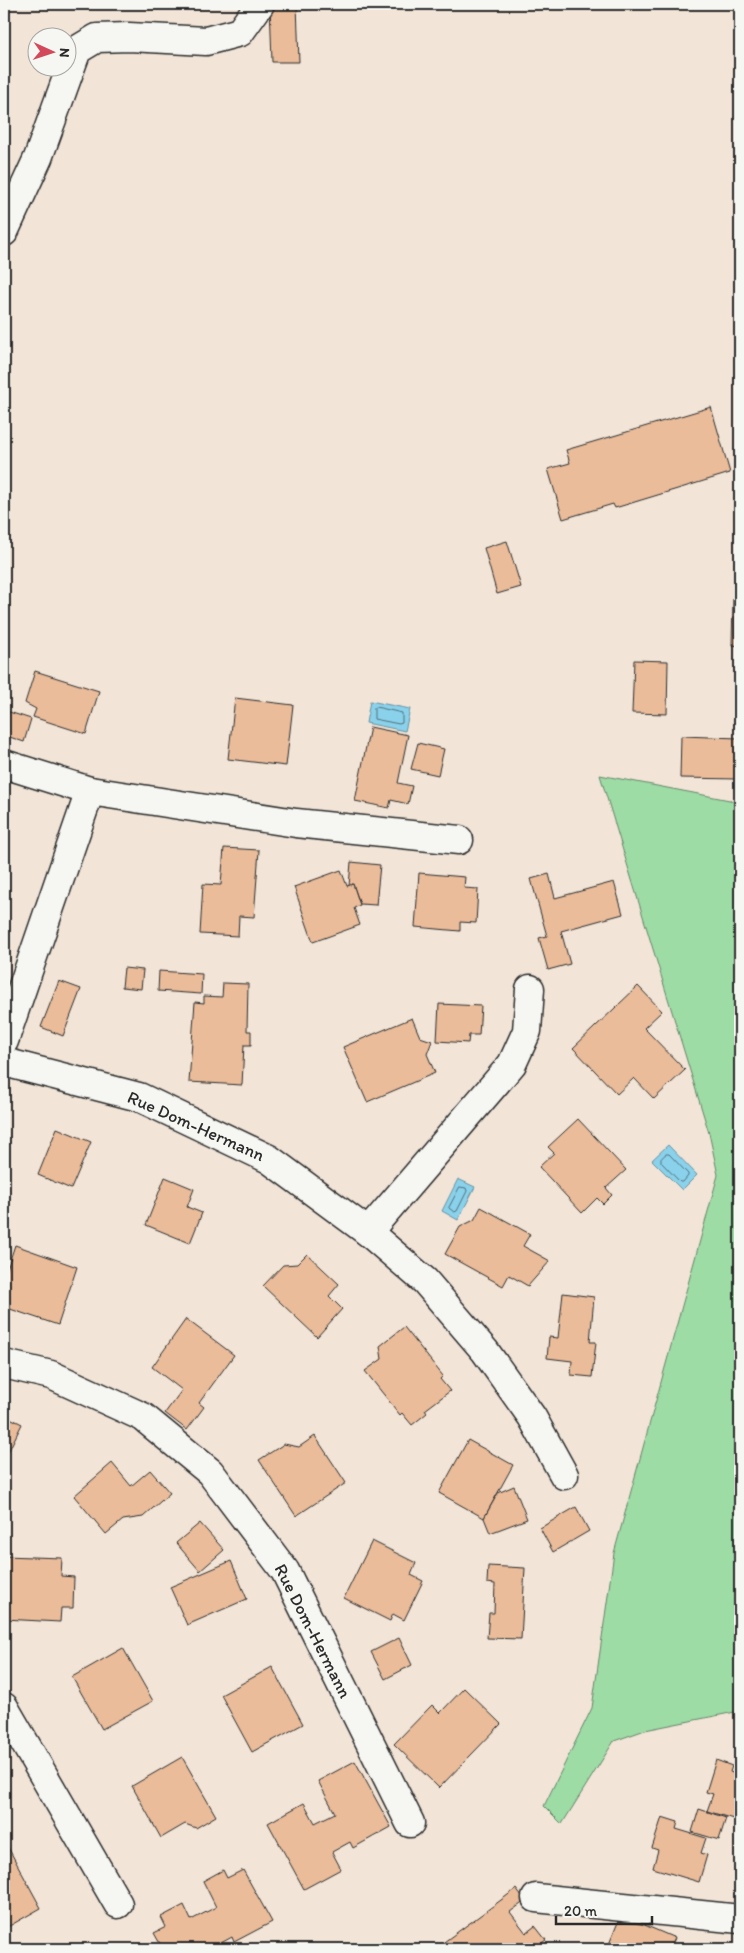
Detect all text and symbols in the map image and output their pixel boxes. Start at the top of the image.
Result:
north arrow [28,28,78,78]
text: N [56,47,73,58]
street label: Rue Dom-Hermann [124,1086,268,1166]
street label: Rue Dom-Hermann [270,1560,357,1702]
scale bar [556,1893,653,1925]
text: 20 m [564,1902,598,1920]

